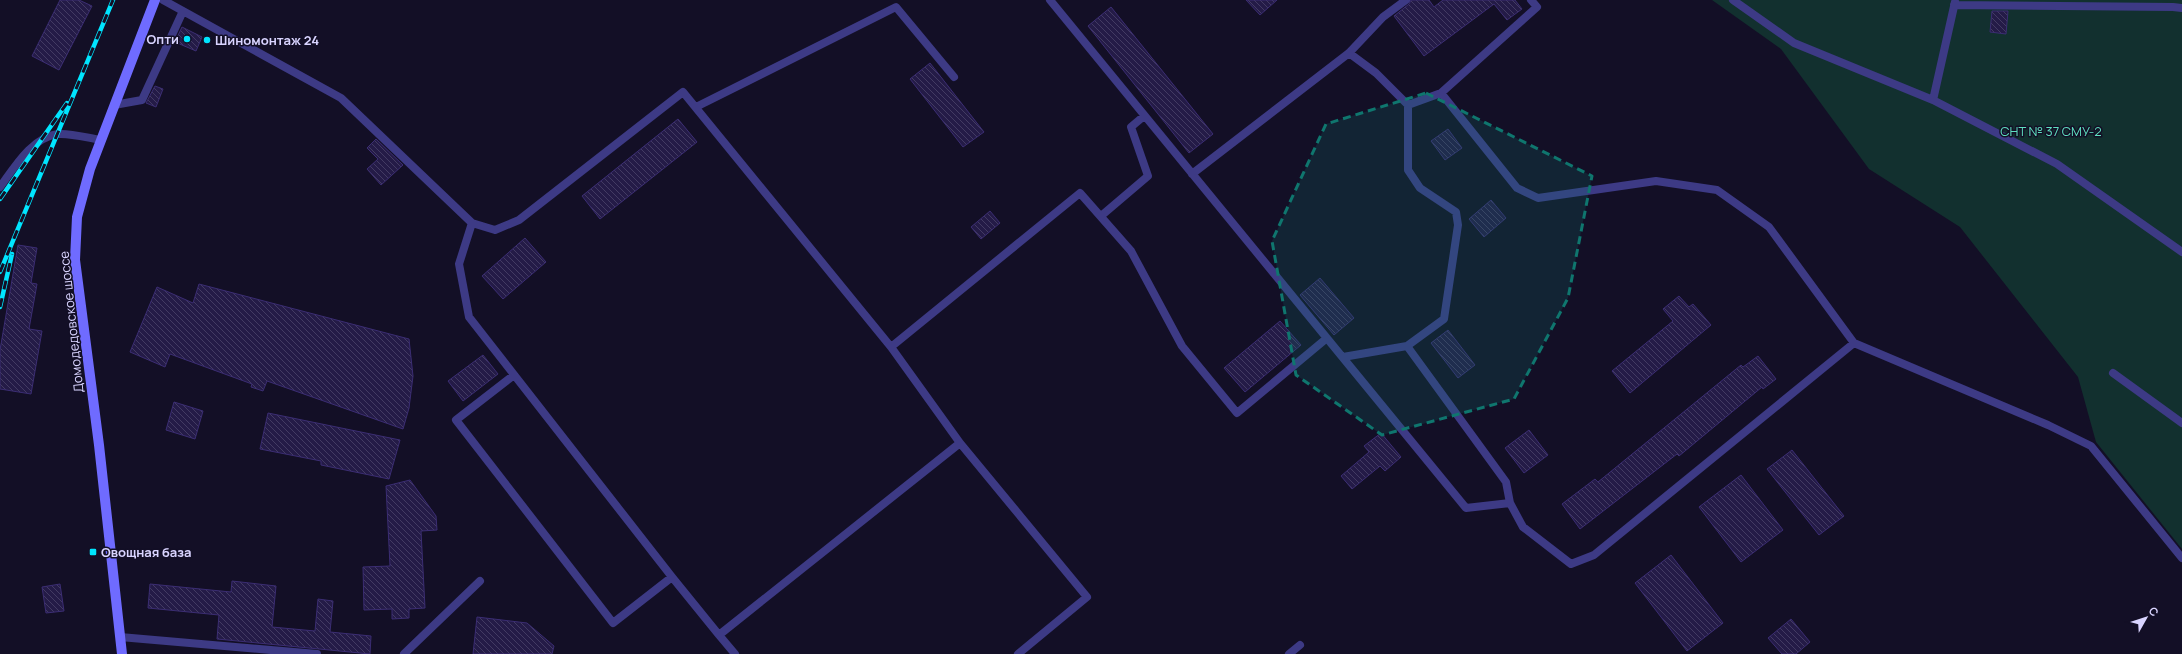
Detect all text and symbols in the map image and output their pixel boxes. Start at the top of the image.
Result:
place label: Опти [147,30,179,48]
place label: Шиномонтаж 24 [215,31,319,49]
marker: Опти [182,34,192,44]
marker: Шиномонтаж 24 [202,35,212,45]
park label: СНТ № 37 СМУ-2 [2000,122,2102,140]
street label: Домодедовское шоссе [55,250,87,394]
place label: Овощная база [101,543,192,561]
marker: Овощная база [88,547,98,557]
north arrow [2126,598,2166,638]
text: С [2146,604,2163,619]

